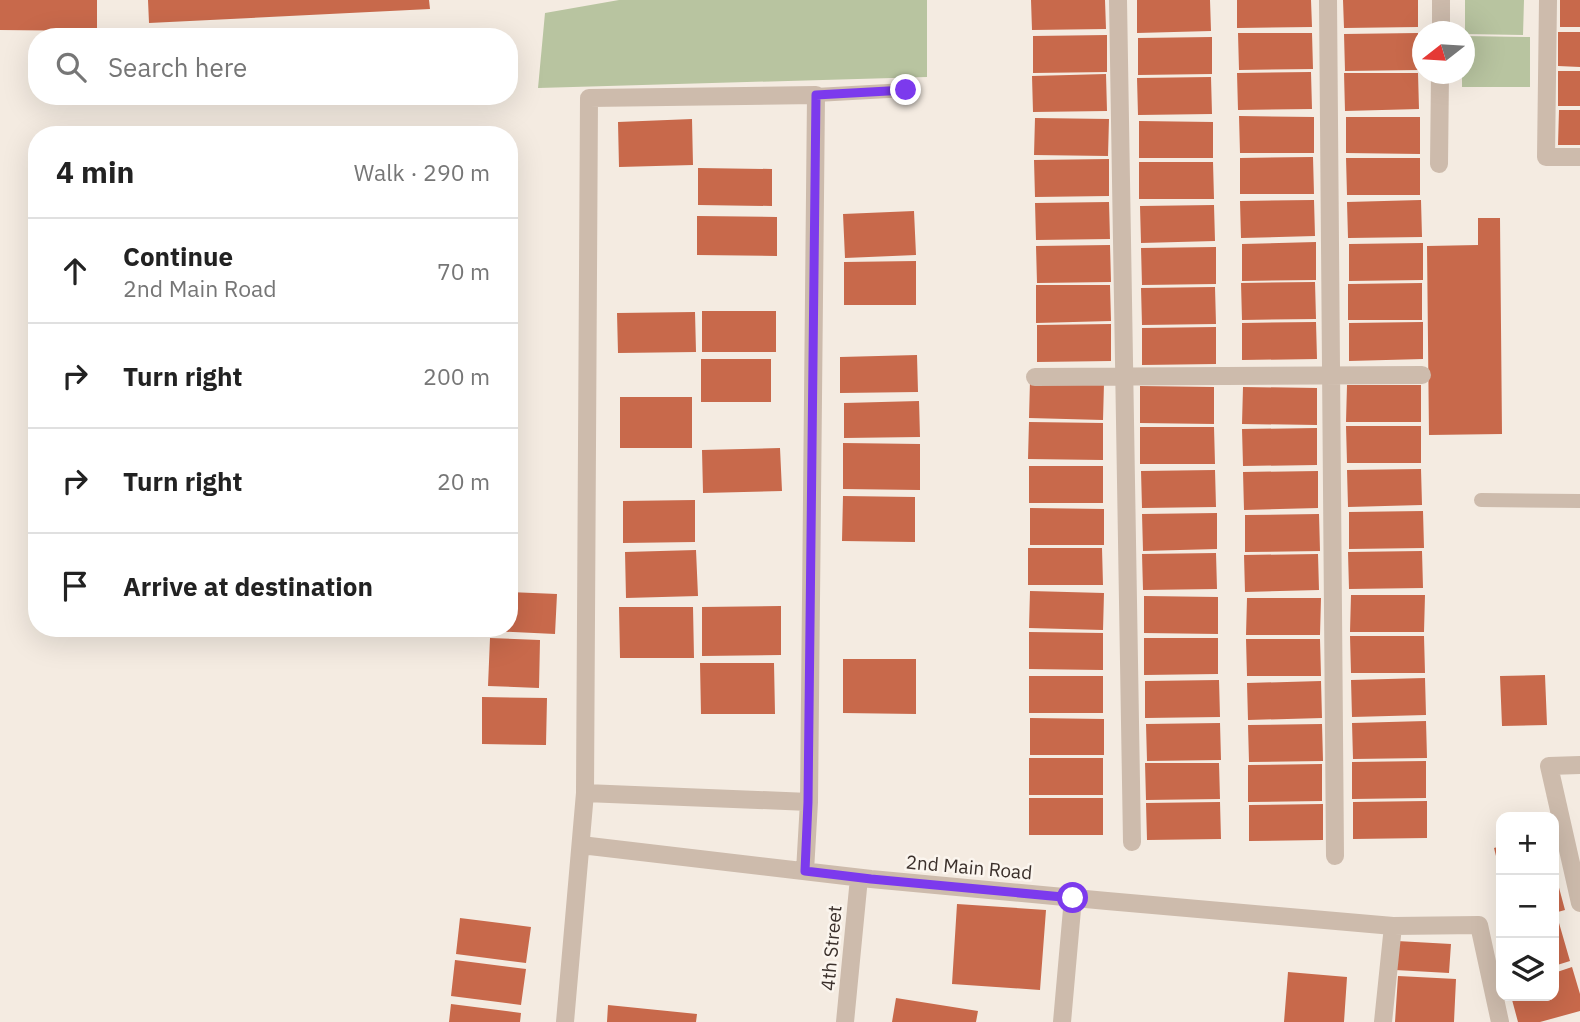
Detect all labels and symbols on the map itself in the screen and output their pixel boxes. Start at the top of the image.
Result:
north arrow [1412,21,1475,84]
route end [890,74,921,105]
street label: 2nd Main Road [905,850,1033,884]
route start [1057,882,1088,913]
street label: 4th Street [815,904,847,992]

